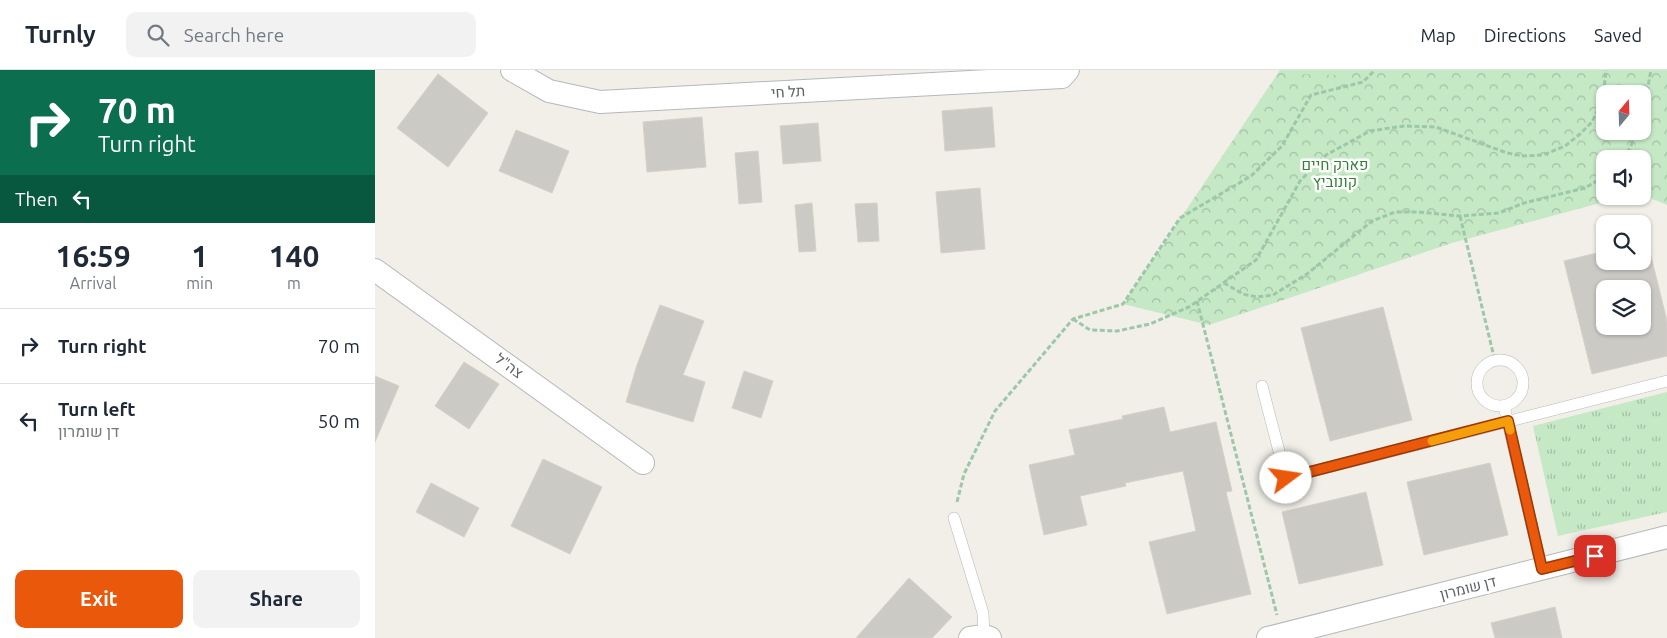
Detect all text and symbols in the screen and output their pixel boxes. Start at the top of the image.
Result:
search box [126,12,476,57]
text: Turnly [25,21,96,48]
icon: search [144,21,172,49]
text: Search here [184,24,284,46]
text: Map [1420,25,1456,45]
text: Directions [1484,25,1566,45]
text: Saved [1594,25,1642,45]
street label: תל חי [770,82,805,101]
north arrow [1596,85,1651,140]
map controls [1596,85,1651,335]
icon: right [15,90,80,155]
text: 70 m [98,90,176,130]
text: Turn right [98,131,196,156]
button: sound [1596,150,1651,205]
park label: פארק חיים קונוביץ [1302,156,1368,190]
icon: left [68,185,96,213]
text: Then [15,188,58,210]
button: search [1596,215,1651,270]
text: 16:59 [56,239,131,273]
text: 1 [191,239,208,273]
text: 140 [269,239,319,273]
text: Arrival [70,274,116,292]
text: min [186,274,213,292]
text: m [287,274,301,292]
button: layers [1596,280,1651,335]
icon: right [15,332,43,360]
text: Turn right [58,335,146,357]
text: 70 m [318,335,360,357]
street label: צה"ל [492,350,527,382]
text: Turn left [58,398,136,420]
icon: left [15,407,43,435]
text: 50 m [318,410,360,432]
text: דן שומרון [58,422,119,440]
position arrow [1259,451,1311,503]
pin [1574,535,1616,577]
icon: arrive [1581,542,1609,570]
button: Exit [15,570,183,628]
button: Share [193,570,360,628]
street label: דן שומרון [1438,572,1498,603]

